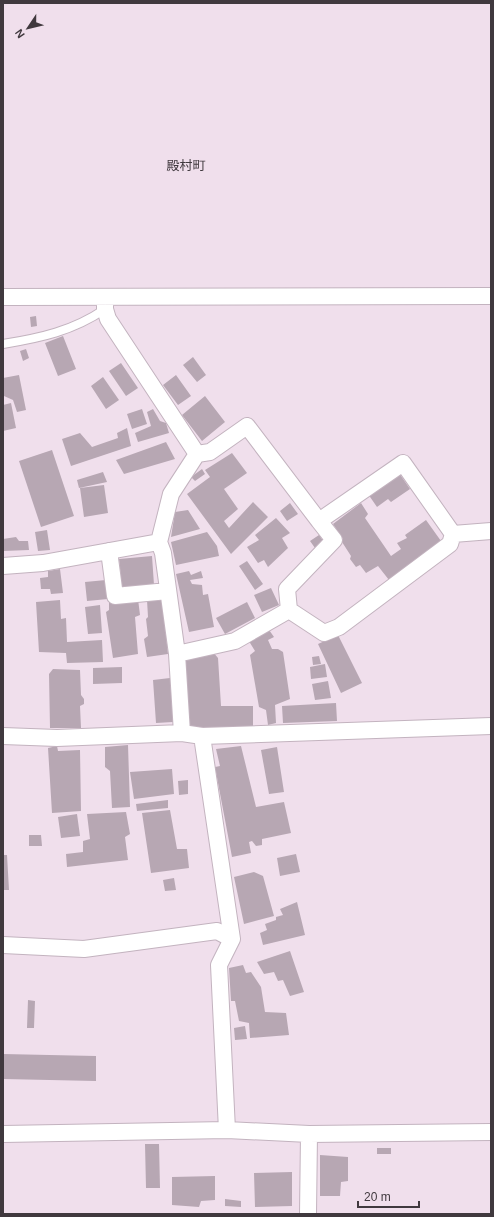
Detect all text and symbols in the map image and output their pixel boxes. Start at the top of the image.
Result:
north arrow [8,8,48,48]
text: N [13,27,27,40]
district label: 殿村町 [166,158,206,173]
scale bar [358,1183,419,1209]
text: 20 m [364,1190,391,1204]

